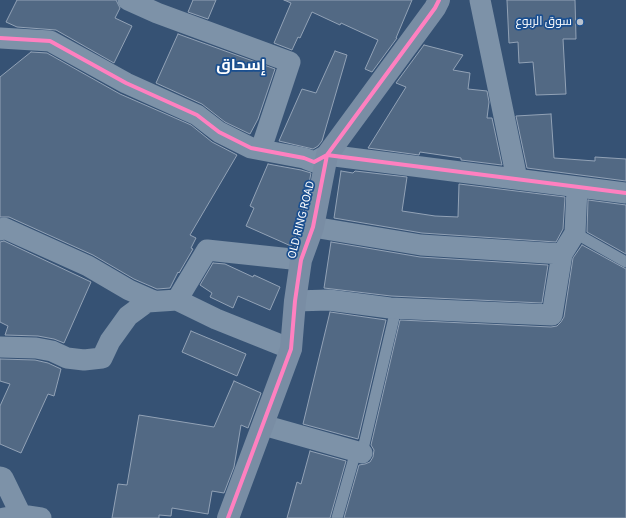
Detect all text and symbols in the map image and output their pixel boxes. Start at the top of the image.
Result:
place label: سوق الربوع [515,15,572,29]
marker: سوق الربوع [575,17,585,27]
district label: إسحاق [216,56,266,76]
street label: OLD RING ROAD [285,180,319,260]

